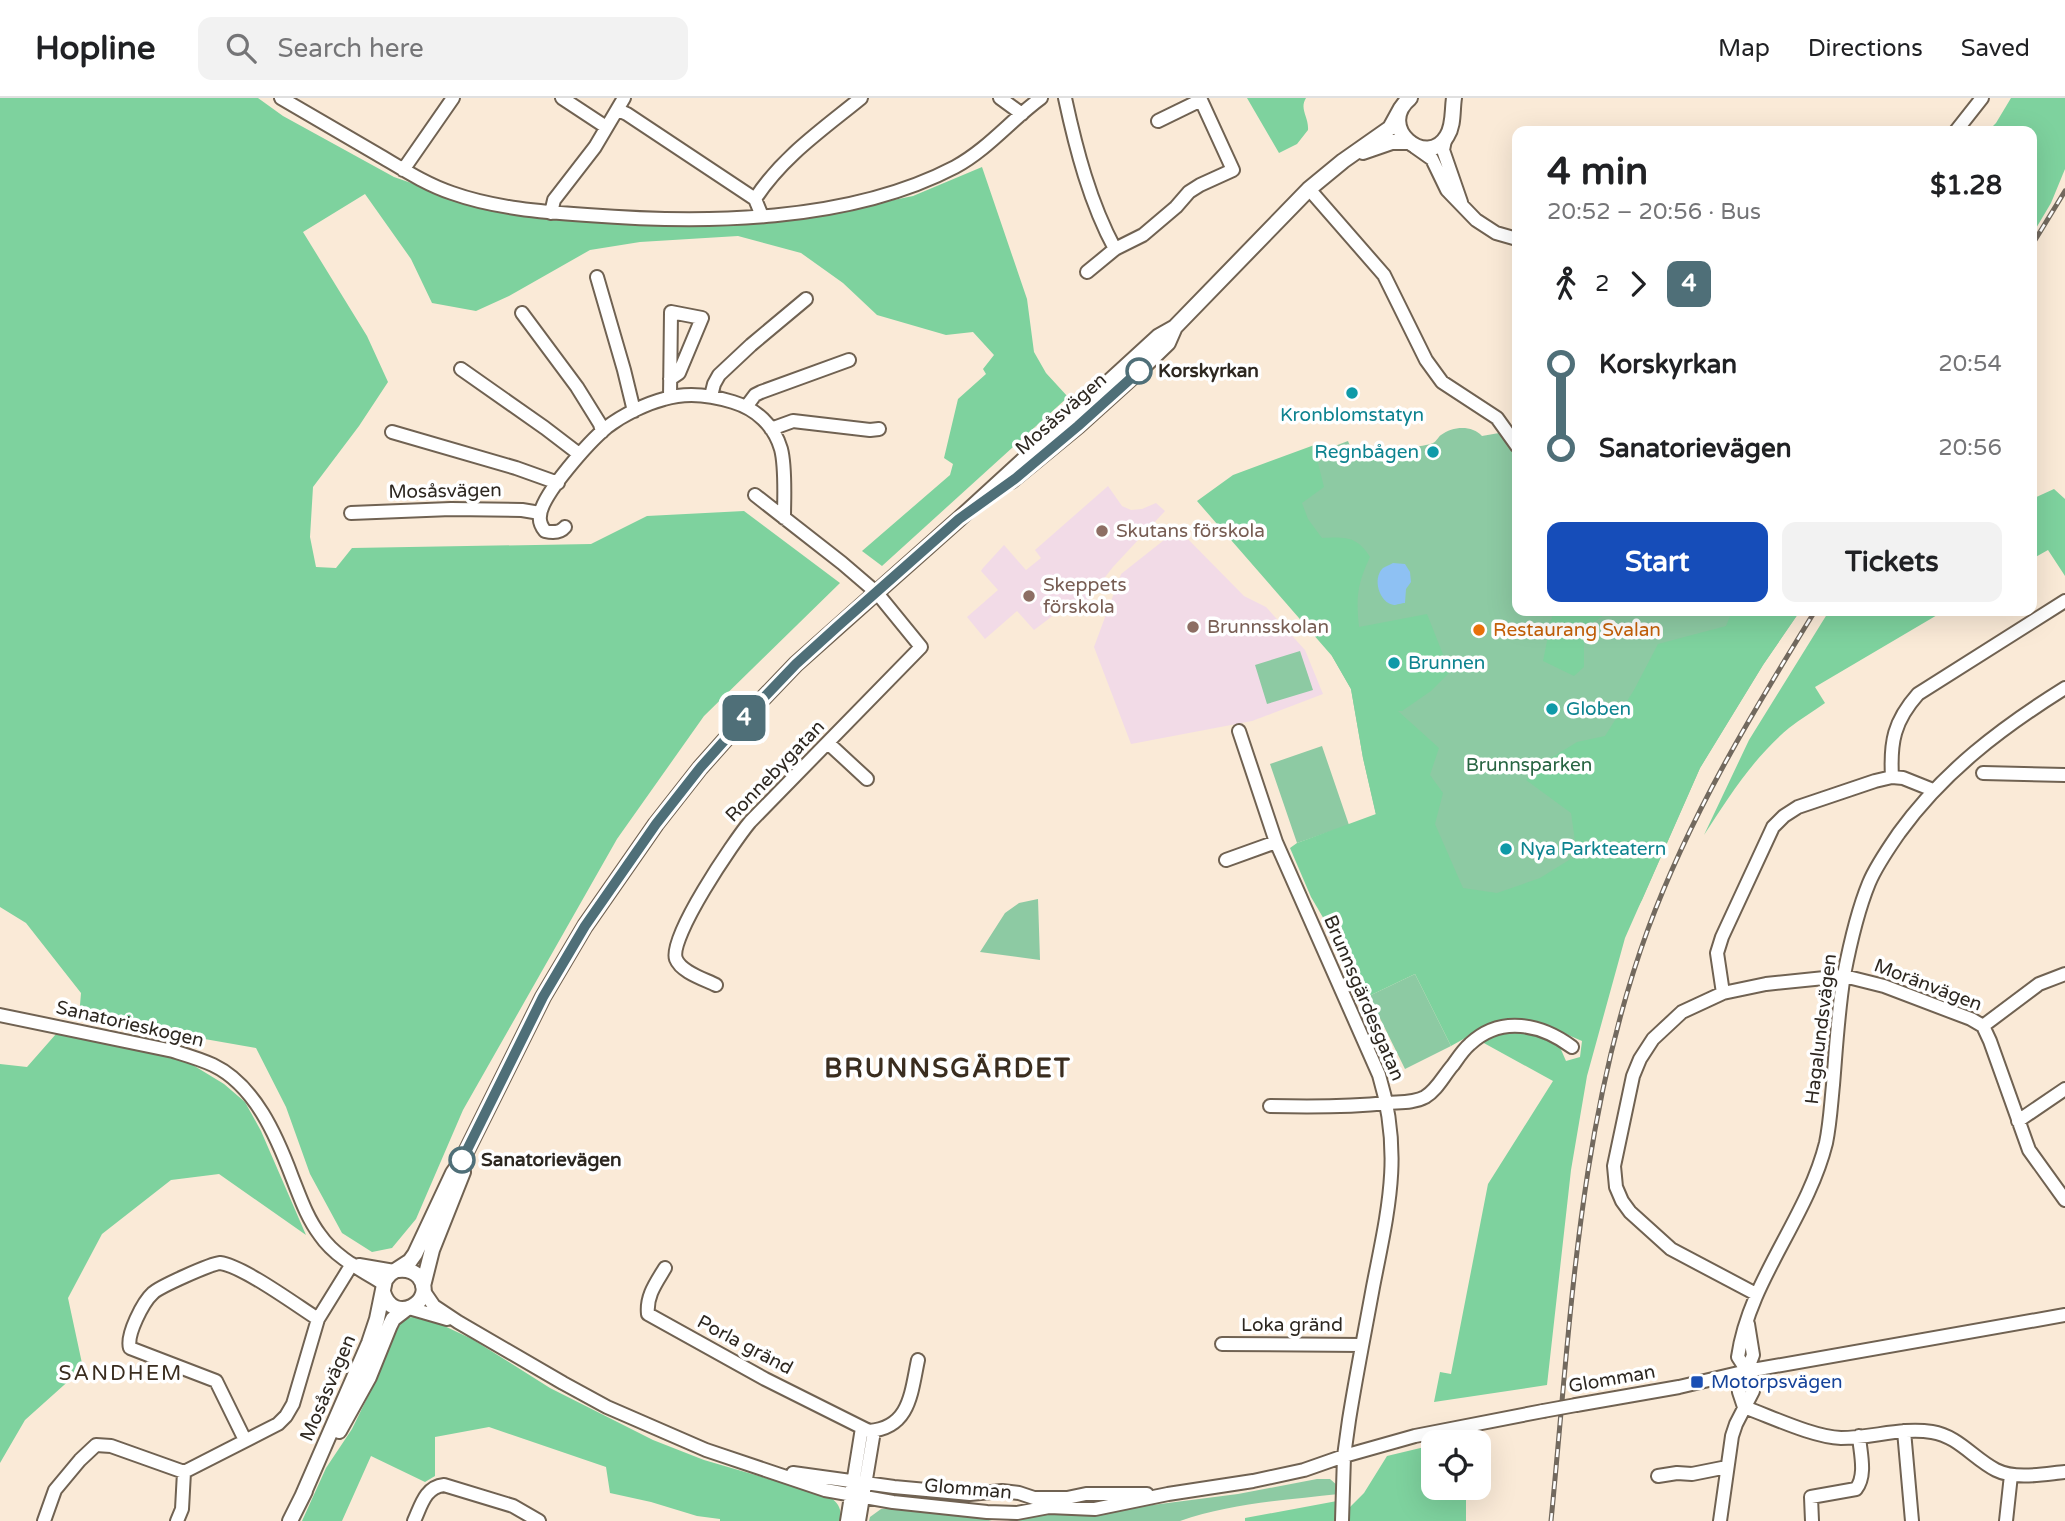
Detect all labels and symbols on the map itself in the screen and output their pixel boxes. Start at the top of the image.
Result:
marker: Korskyrkan [1126,358,1152,384]
place label: Korskyrkan [1158,360,1259,383]
street label: Mosåsvägen [1011,368,1111,460]
marker: Kronblomstatyn [1344,385,1360,401]
place label: Kronblomstatyn [1280,404,1424,426]
place label: Regnbågen [1314,441,1419,463]
marker: Regnbågen [1425,444,1441,460]
street label: Mosåsvägen [388,479,502,503]
place label: Skutans förskola [1116,520,1265,542]
marker: Skutans förskola [1094,523,1110,539]
place label: Skeppets förskola [1043,574,1127,618]
marker: Skeppets förskola [1021,588,1037,604]
place label: Brunnsskolan [1207,616,1329,638]
marker: Brunnsskolan [1185,619,1201,635]
place label: Restaurang Svalan [1493,619,1661,641]
marker: Restaurang Svalan [1471,622,1487,638]
place label: Brunnen [1408,652,1485,674]
marker: Brunnen [1386,655,1402,671]
line badge: 4 [721,695,767,741]
place label: Globen [1566,698,1631,720]
marker: Globen [1544,701,1560,717]
street label: Ronnebygatan [721,716,829,826]
park label: Brunnsparken [1466,754,1592,776]
place label: Nya Parkteatern [1520,838,1666,860]
marker: Nya Parkteatern [1498,841,1514,857]
street label: Brunnsgärdesgatan [1319,912,1409,1084]
street label: Hagalundsvägen [1801,952,1841,1106]
street label: Moränvägen [1871,954,1985,1016]
street label: Sanatorieskogen [54,996,206,1052]
district label: BRUNNSGÄRDET [824,1053,1072,1084]
marker: Sanatorievägen [449,1147,475,1173]
place label: Sanatorievägen [481,1149,622,1172]
street label: Porla gränd [693,1311,797,1379]
street label: Loka gränd [1241,1314,1343,1336]
street label: Mosåsvägen [296,1331,360,1445]
district label: SANDHEM [59,1361,183,1386]
street label: Glomman [1567,1361,1657,1397]
place label: Motorpsvägen [1711,1371,1843,1393]
marker: Motorpsvägen [1689,1374,1705,1390]
street label: Glomman [923,1474,1013,1504]

